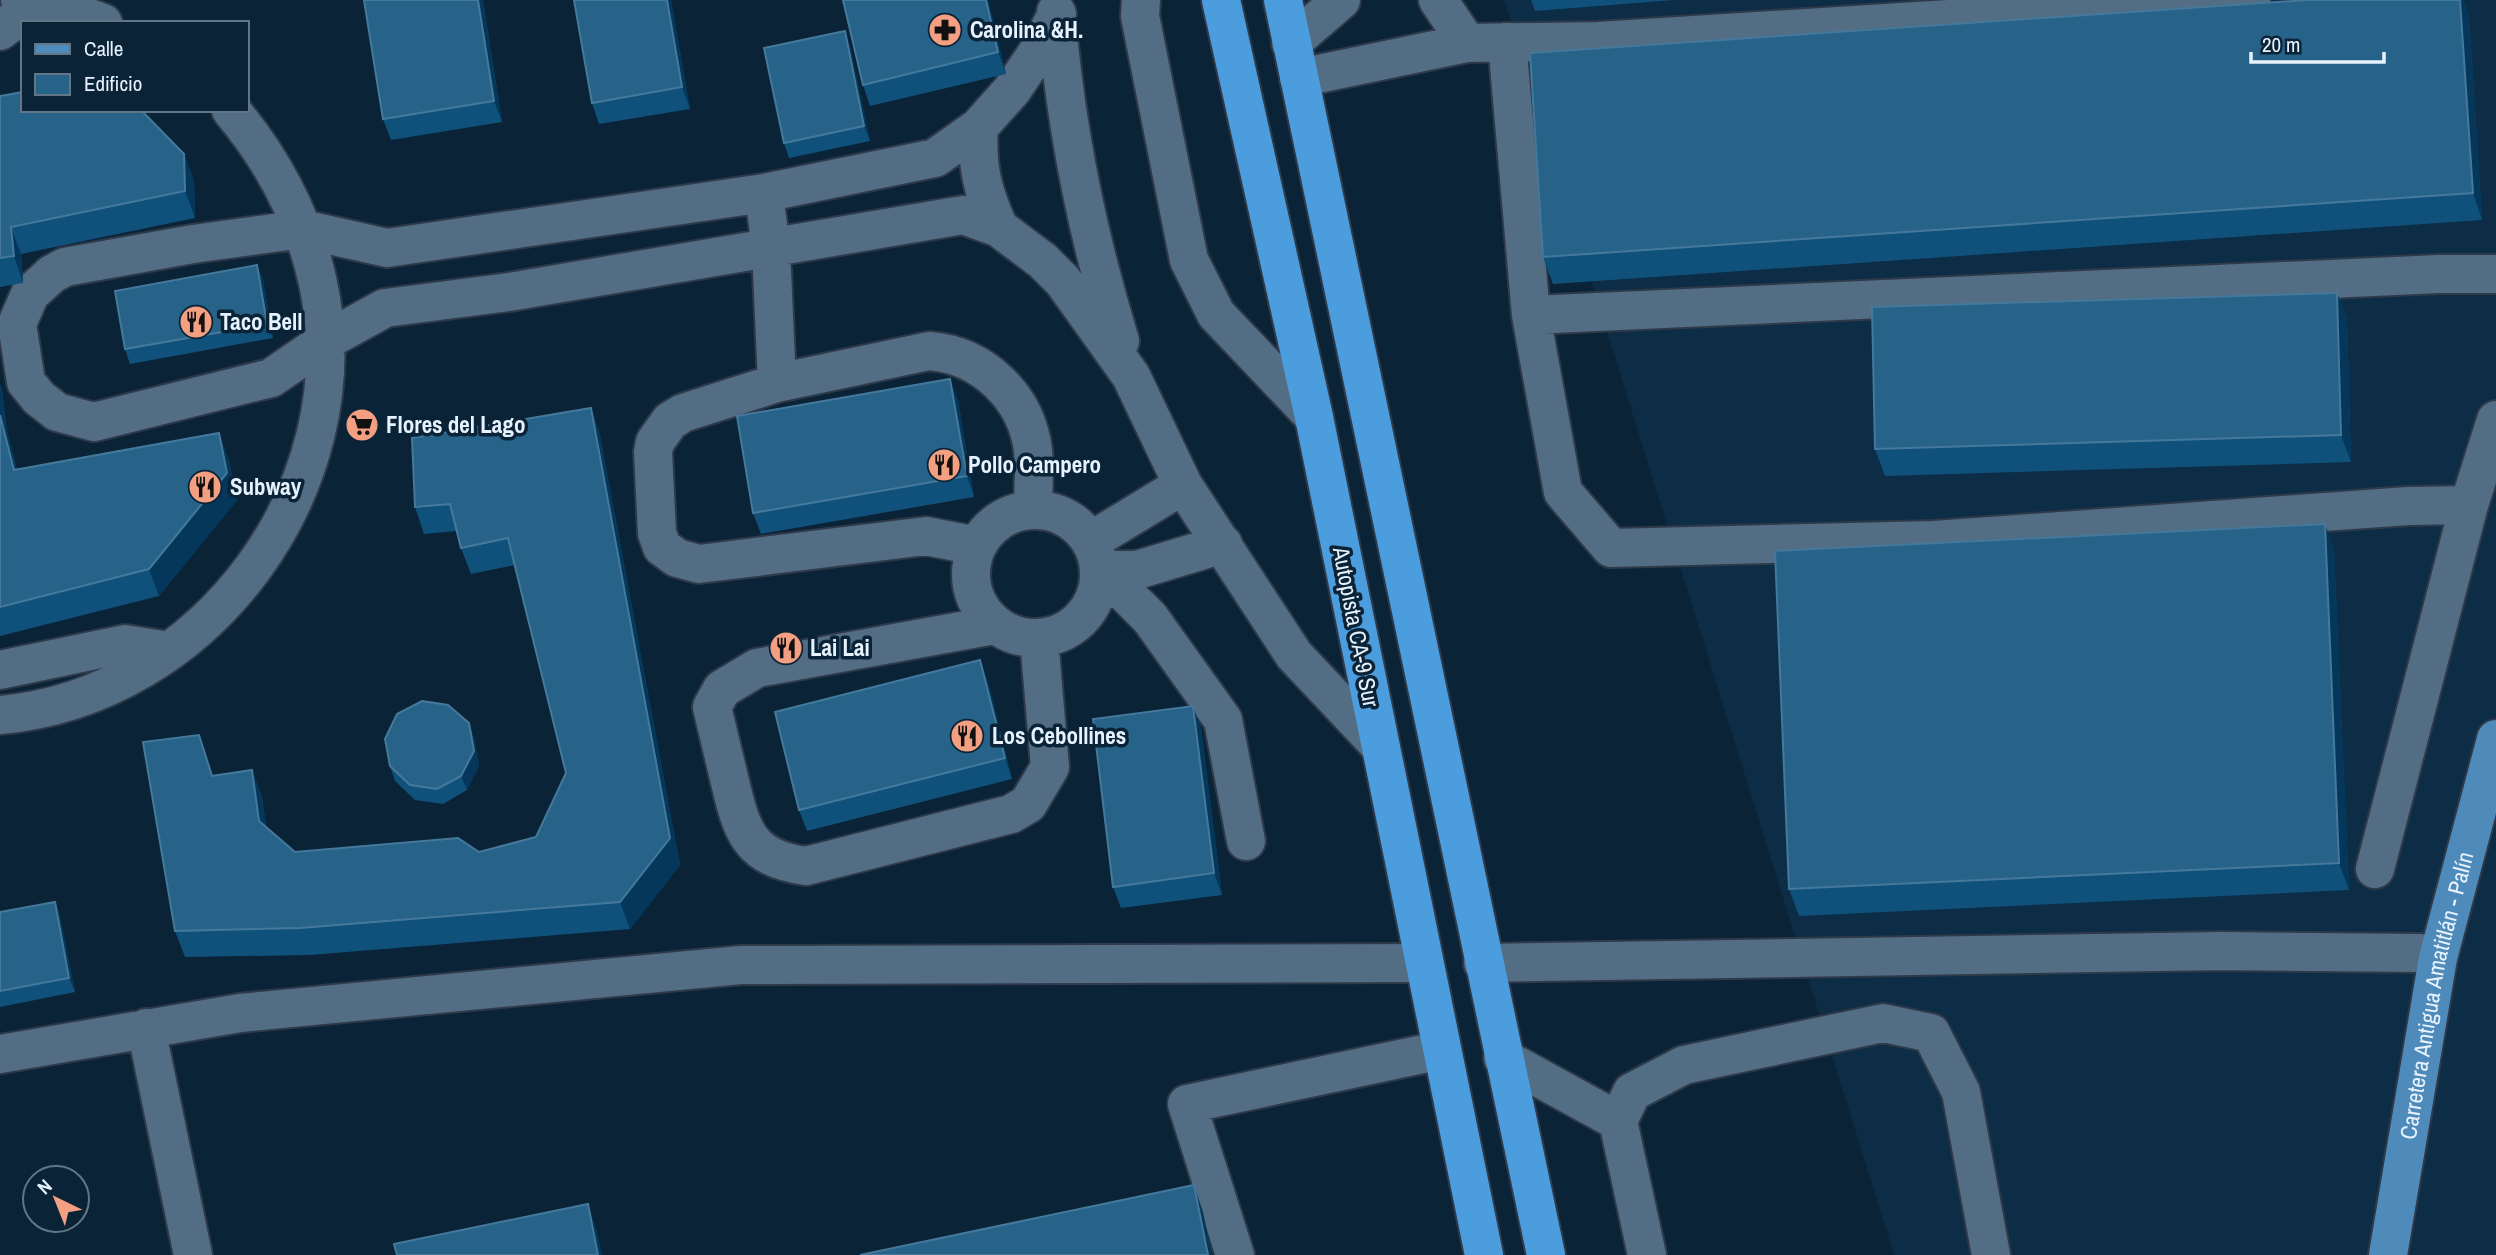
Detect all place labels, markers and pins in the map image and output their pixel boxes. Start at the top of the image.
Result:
pharmacy icon: Carolina &H. [926,11,964,49]
place label: Carolina &H. [970,14,1083,45]
restaurant icon: Taco Bell [177,303,215,341]
place label: Taco Bell [220,306,302,337]
supermarket icon: Flores del Lago [343,406,381,444]
place label: Flores del Lago [386,409,525,440]
restaurant icon: Pollo Campero [925,446,963,484]
place label: Pollo Campero [968,449,1101,480]
restaurant icon: Subway [186,468,224,506]
place label: Subway [230,471,302,502]
restaurant icon: Lai Lai [767,629,805,667]
place label: Lai Lai [810,632,870,663]
restaurant icon: Los Cebollines [948,717,986,755]
place label: Los Cebollines [992,720,1126,751]

